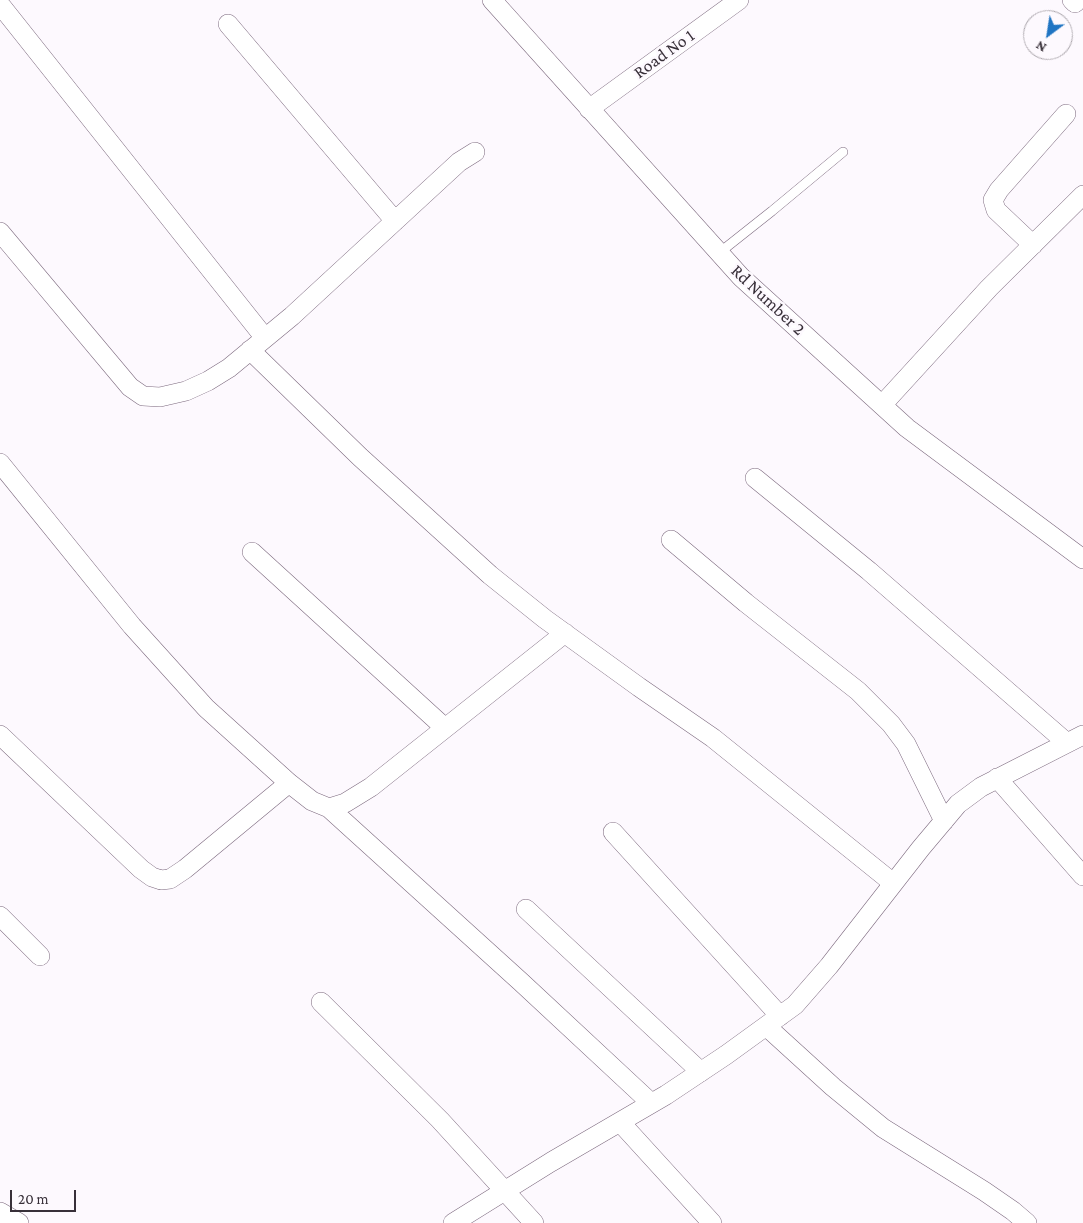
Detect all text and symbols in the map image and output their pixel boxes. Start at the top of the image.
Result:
north arrow [1023,10,1073,60]
street label: Road No 1 [629,25,699,83]
text: N [1033,38,1049,56]
street label: Rd Number 2 [726,260,810,340]
scale bar [12,1180,79,1212]
text: 20 m [18,1191,49,1207]

